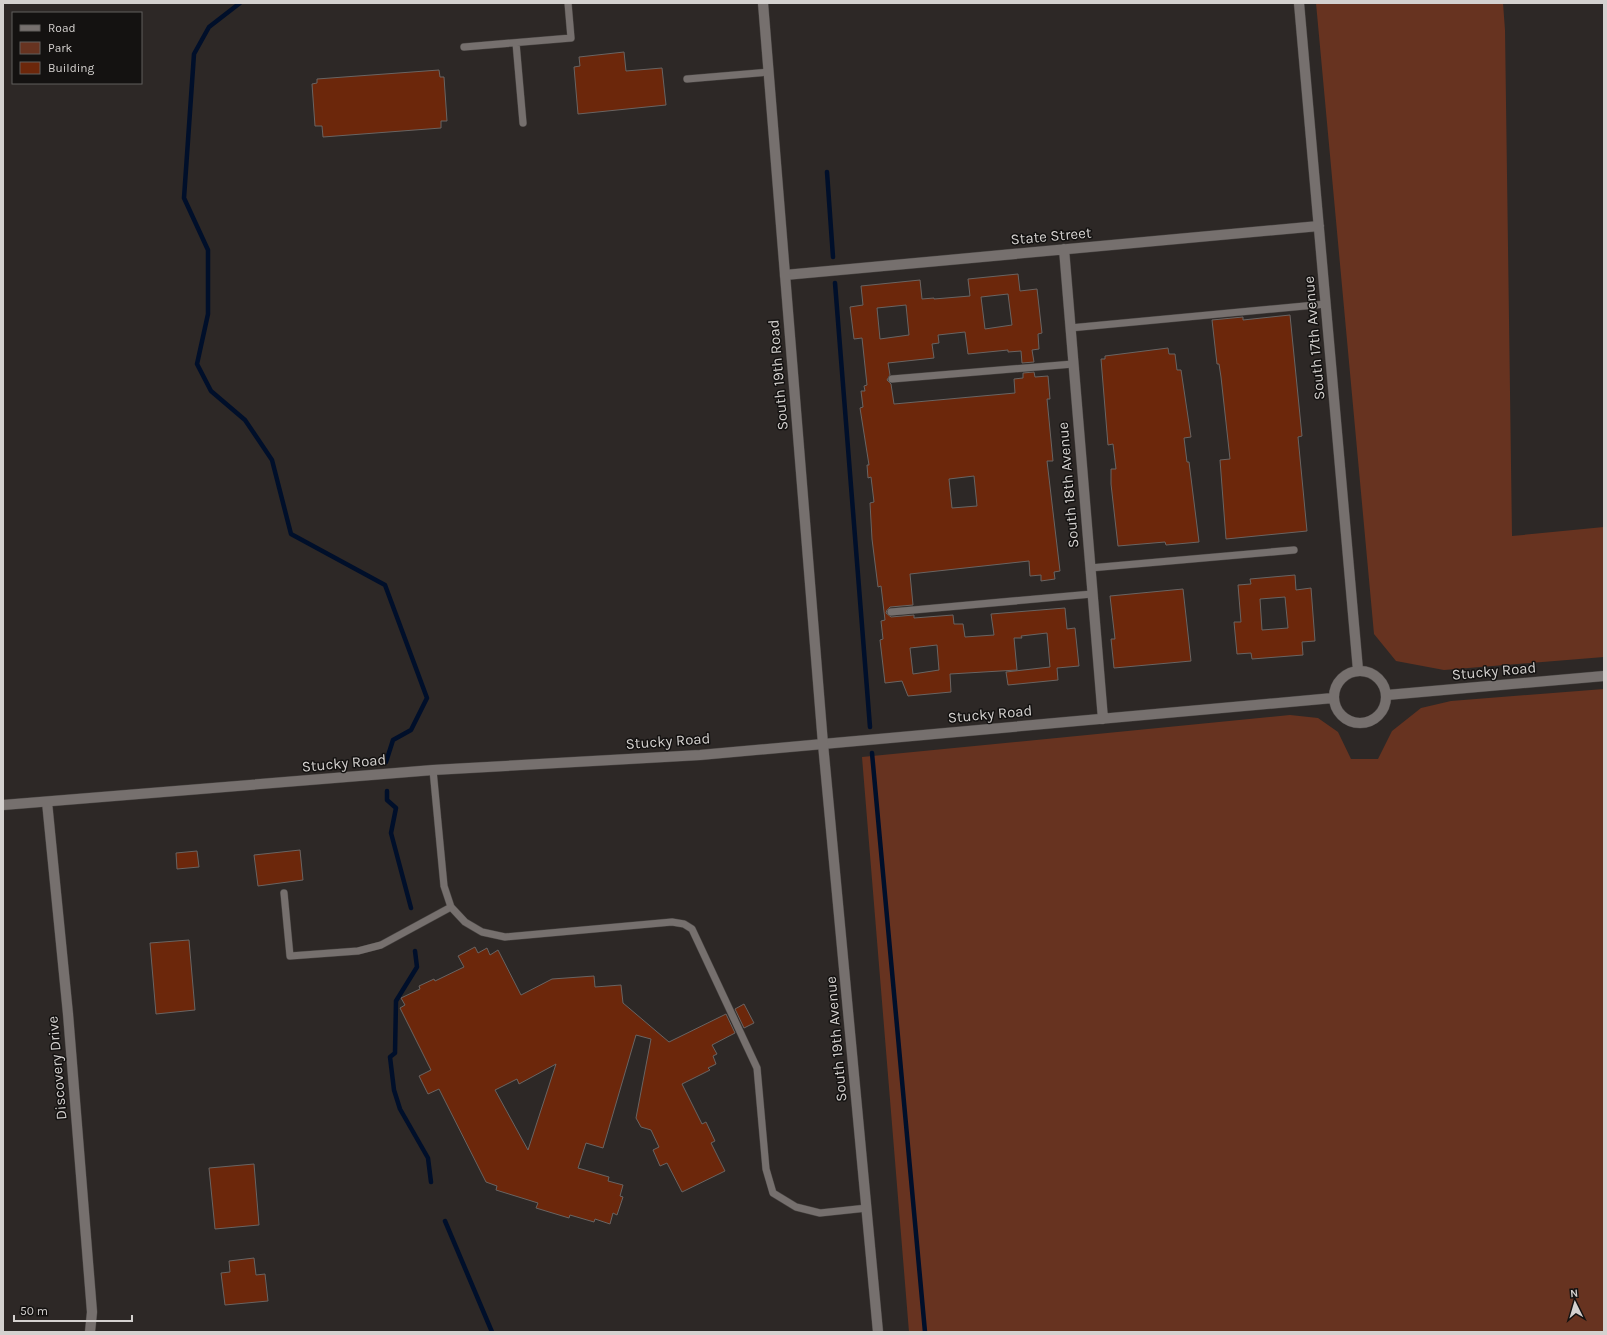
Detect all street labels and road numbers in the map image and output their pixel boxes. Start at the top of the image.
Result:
street label: State Street [1010,223,1093,248]
street label: South 17th Avenue [1300,275,1328,401]
street label: South 19th Road [764,319,792,431]
street label: South 18th Avenue [1054,421,1082,549]
street label: Stucky Road [1451,658,1537,684]
street label: Stucky Road [947,701,1033,727]
street label: Stucky Road [625,729,711,753]
street label: Stucky Road [301,750,387,776]
street label: South 19th Avenue [822,976,850,1102]
street label: Discovery Drive [43,1015,71,1121]

